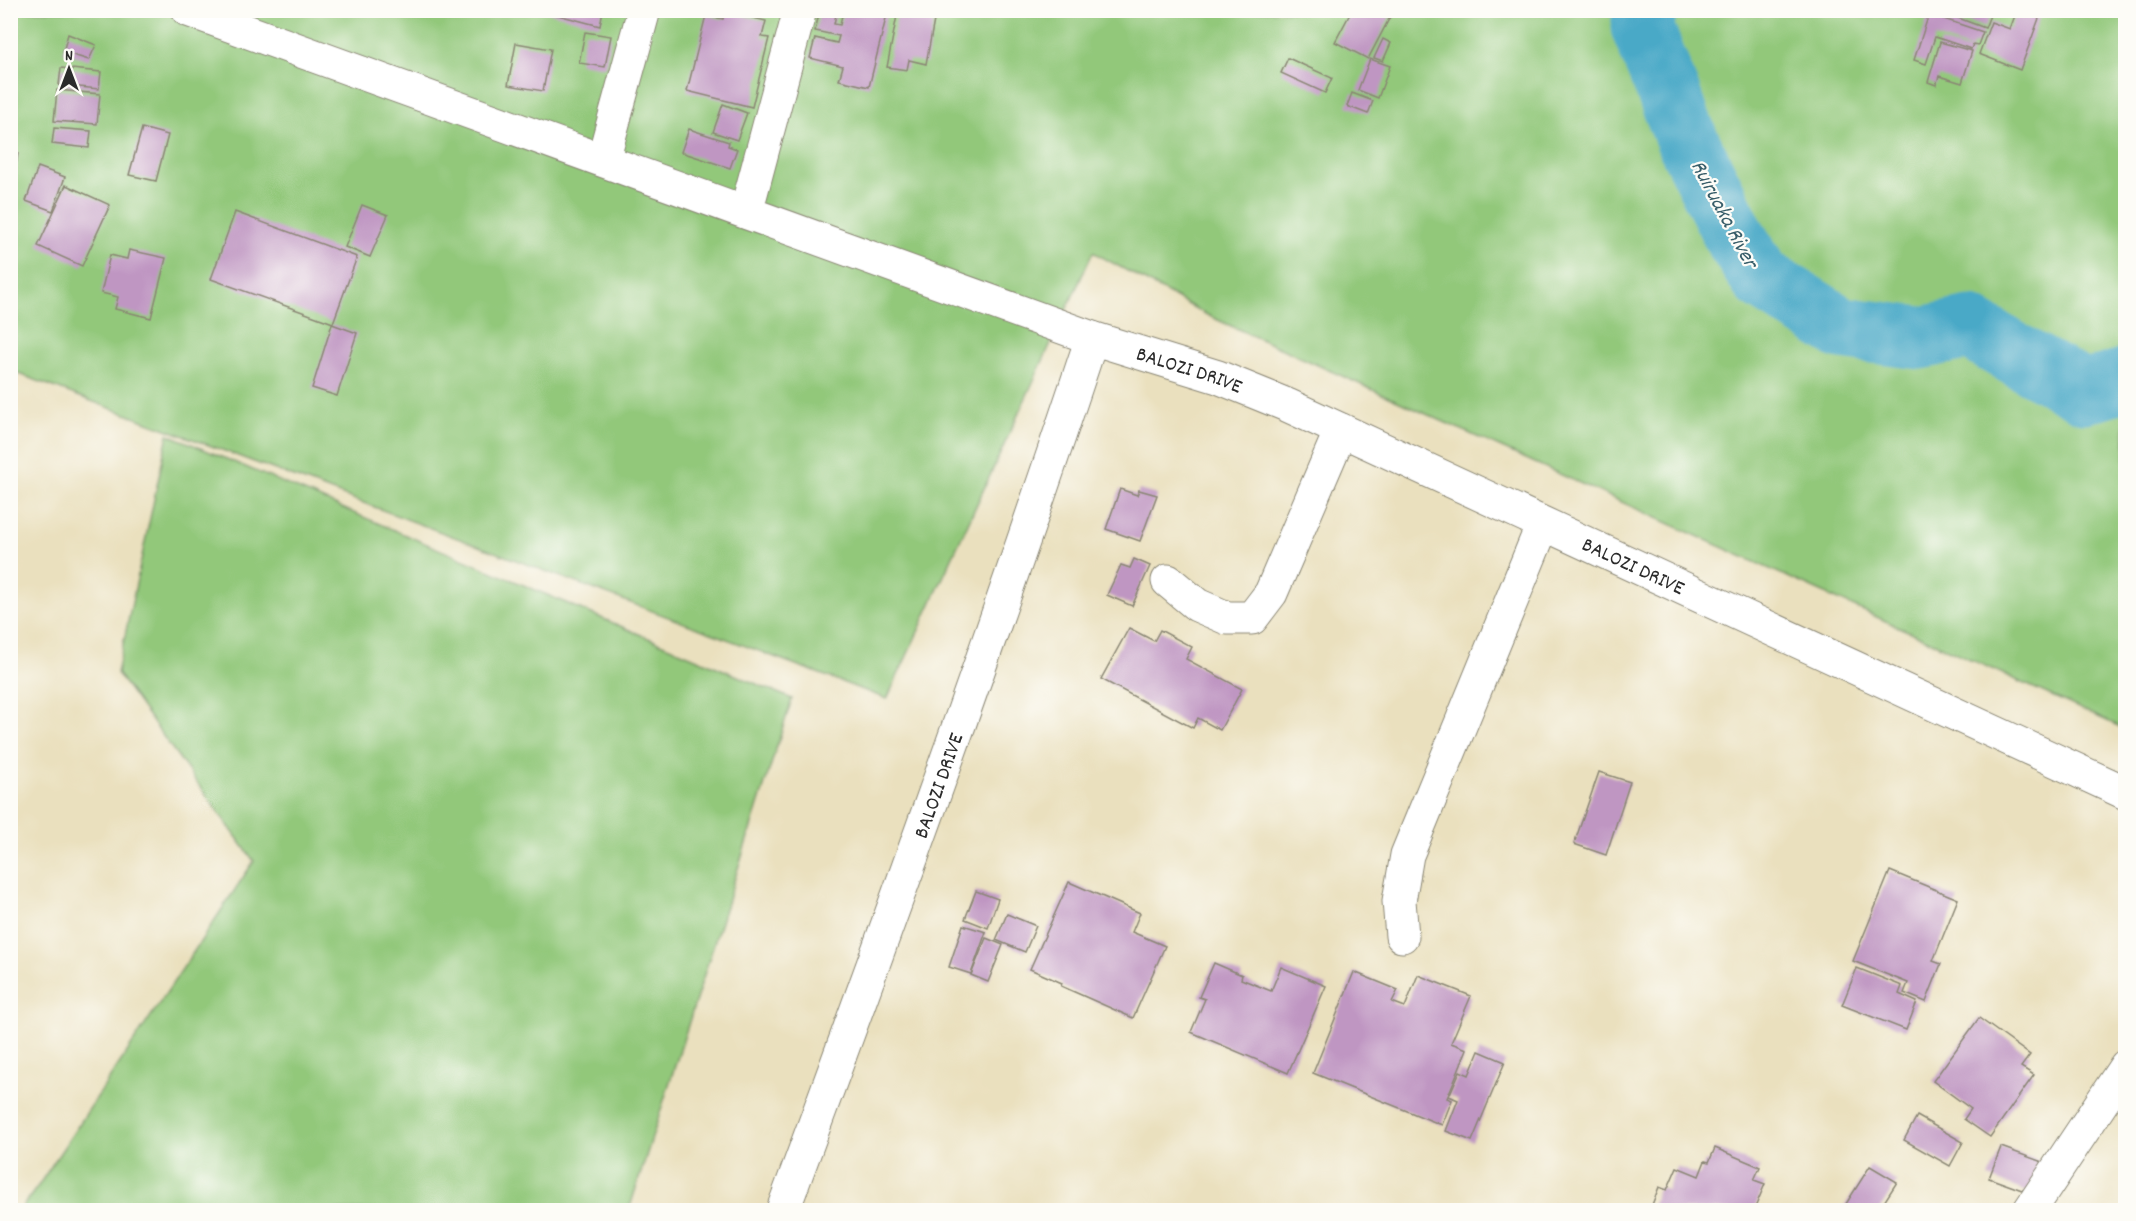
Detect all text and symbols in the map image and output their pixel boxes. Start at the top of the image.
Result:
north arrow [39,39,99,99]
text: N [65,45,73,68]
water label: Ruiruaka River [1681,155,1766,277]
street label: BALOZI DRIVE [1132,341,1246,403]
street label: BALOZI DRIVE [1576,531,1689,605]
street label: BALOZI DRIVE [908,729,973,843]

